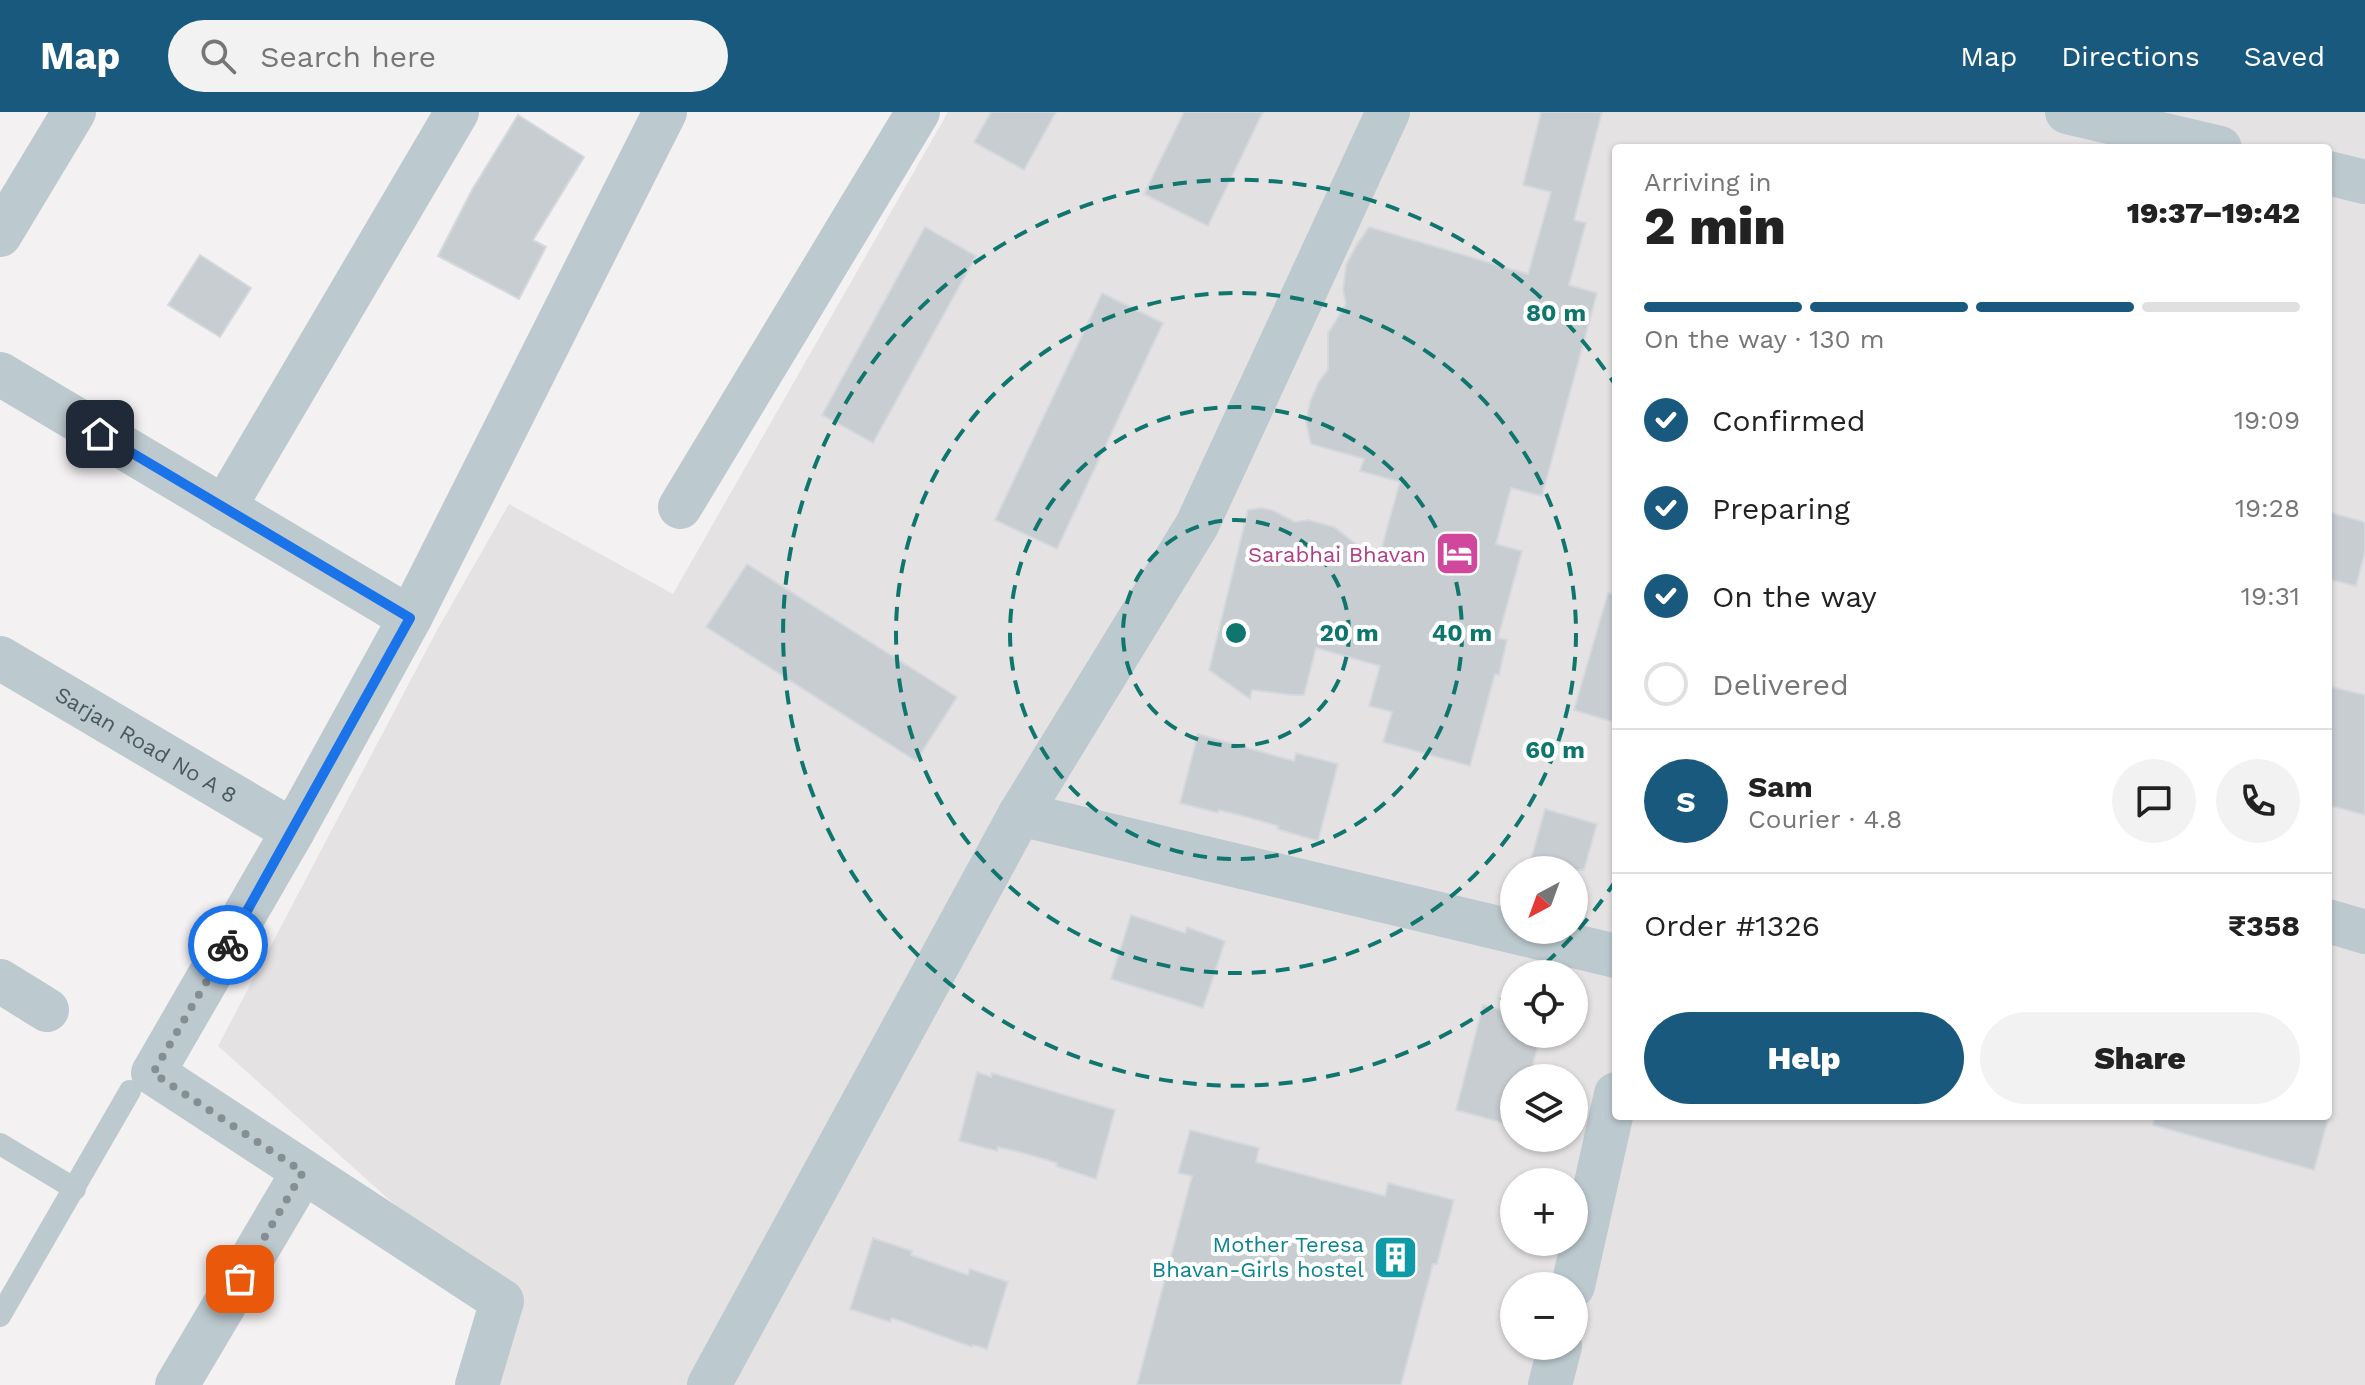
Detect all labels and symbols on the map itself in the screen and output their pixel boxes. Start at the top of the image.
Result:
text: 80 m [1526,299,1586,327]
pin [66,400,134,468]
hotel icon: Sarabhai Bhavan [1433,530,1481,578]
place label: Sarabhai Bhavan [1248,542,1426,567]
centre of rings [1222,619,1250,647]
text: 20 m [1319,619,1379,647]
text: 40 m [1432,619,1492,647]
street label: Sarjan Road No A 8 [51,682,241,808]
text: 60 m [1525,736,1585,764]
north arrow [1500,856,1588,944]
courier [188,905,268,985]
place label: Mother Teresa Bhavan-Girls hostel [1152,1232,1364,1282]
building icon: Mother Teresa Bhavan-Girls hostel [1371,1233,1419,1281]
pin [206,1245,274,1313]

